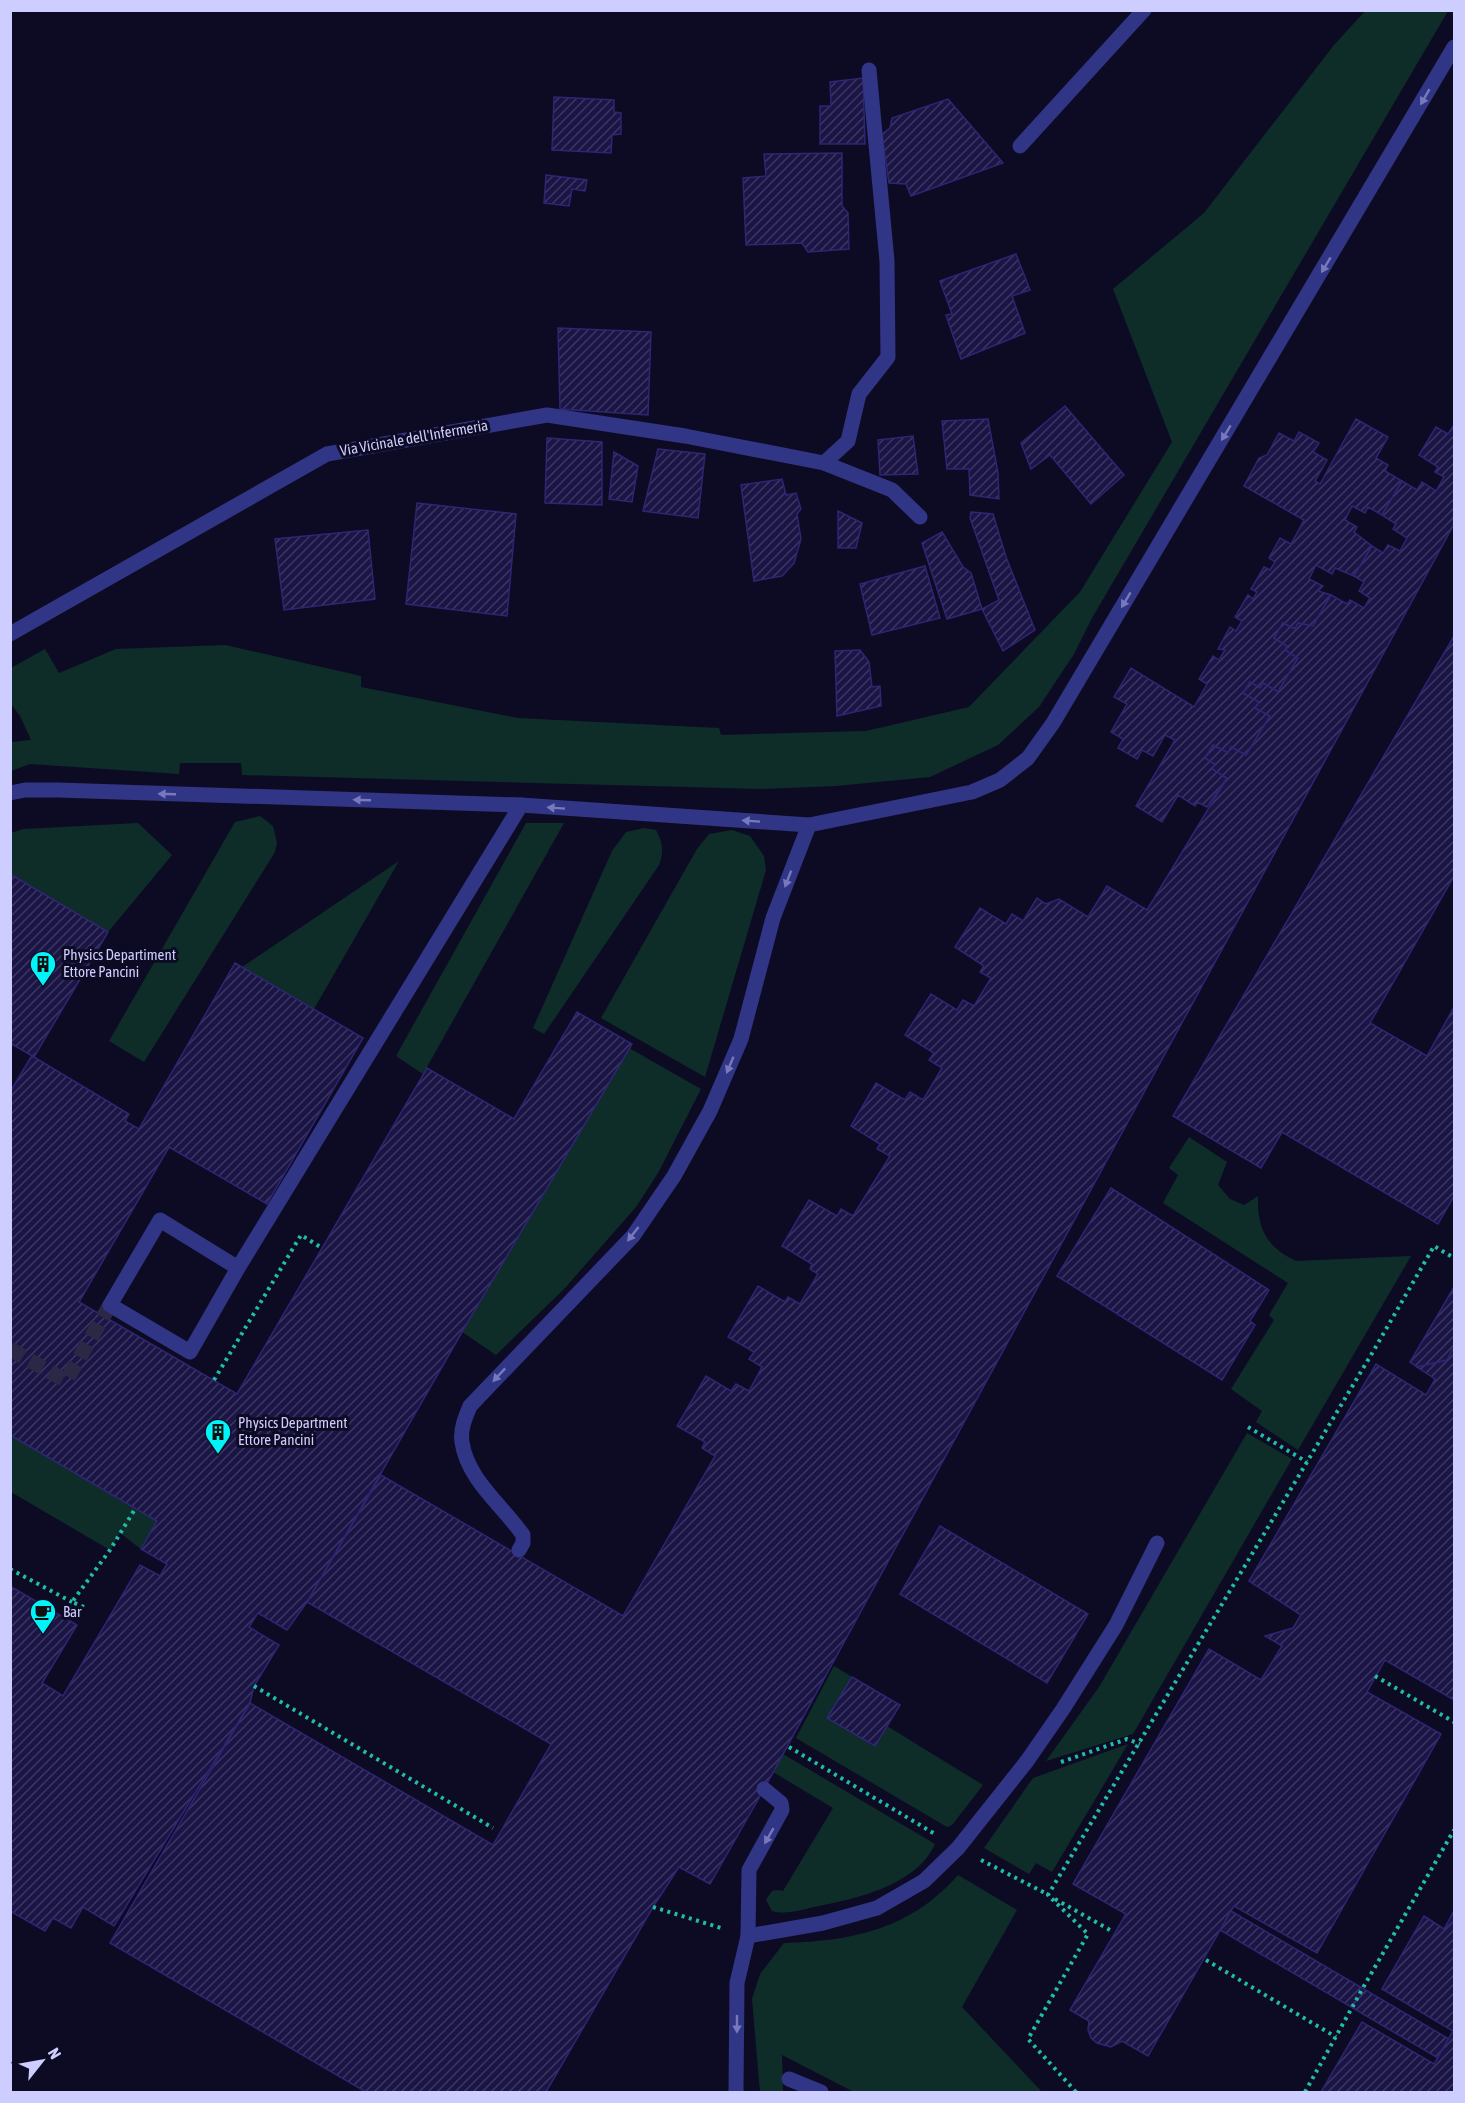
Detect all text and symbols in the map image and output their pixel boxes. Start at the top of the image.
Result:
one-way arrow [1420,89,1430,106]
one-way arrow [1321,257,1331,274]
street label: Via Vicinale dell'Infermeria [339,416,489,459]
one-way arrow [1221,425,1232,441]
one-way arrow [1121,592,1132,608]
one-way arrow [157,789,176,798]
one-way arrow [352,795,371,805]
one-way arrow [547,803,566,812]
one-way arrow [741,816,760,826]
one-way arrow [783,871,793,889]
place label: Physics Departiment Ettore Pancini [63,946,176,980]
building icon: Physics Departiment Ettore Pancini [28,949,58,987]
one-way arrow [725,1057,735,1075]
one-way arrow [627,1226,640,1242]
one-way arrow [493,1367,506,1382]
place label: Physics Department Ettore Pancini [238,1414,348,1448]
building icon: Physics Department Ettore Pancini [203,1417,233,1455]
cafe icon: Bar [28,1597,58,1635]
place label: Bar [63,1603,82,1620]
one-way arrow [764,1828,774,1845]
one-way arrow [732,2015,741,2034]
north arrow [12,2031,72,2091]
text: N [45,2045,65,2062]

